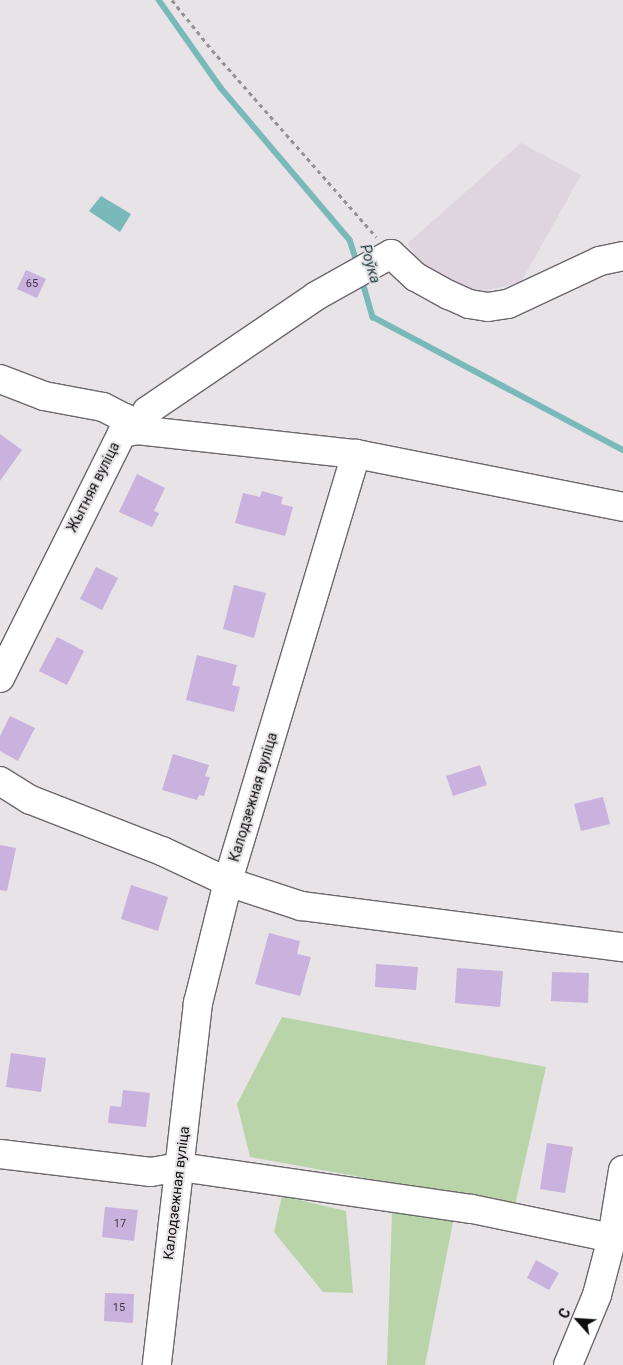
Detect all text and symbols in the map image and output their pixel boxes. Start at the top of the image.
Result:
water label: Роўка [356,242,384,286]
house number: 65 [26,277,38,291]
street label: Жытняя вуліца [63,439,123,535]
street label: Калодзежная вуліца [225,730,281,864]
street label: Калодзежная вуліца [159,1125,193,1261]
house number: 17 [114,1217,126,1231]
north arrow [553,1295,603,1345]
house number: 15 [113,1301,125,1315]
text: С [555,1306,574,1321]

